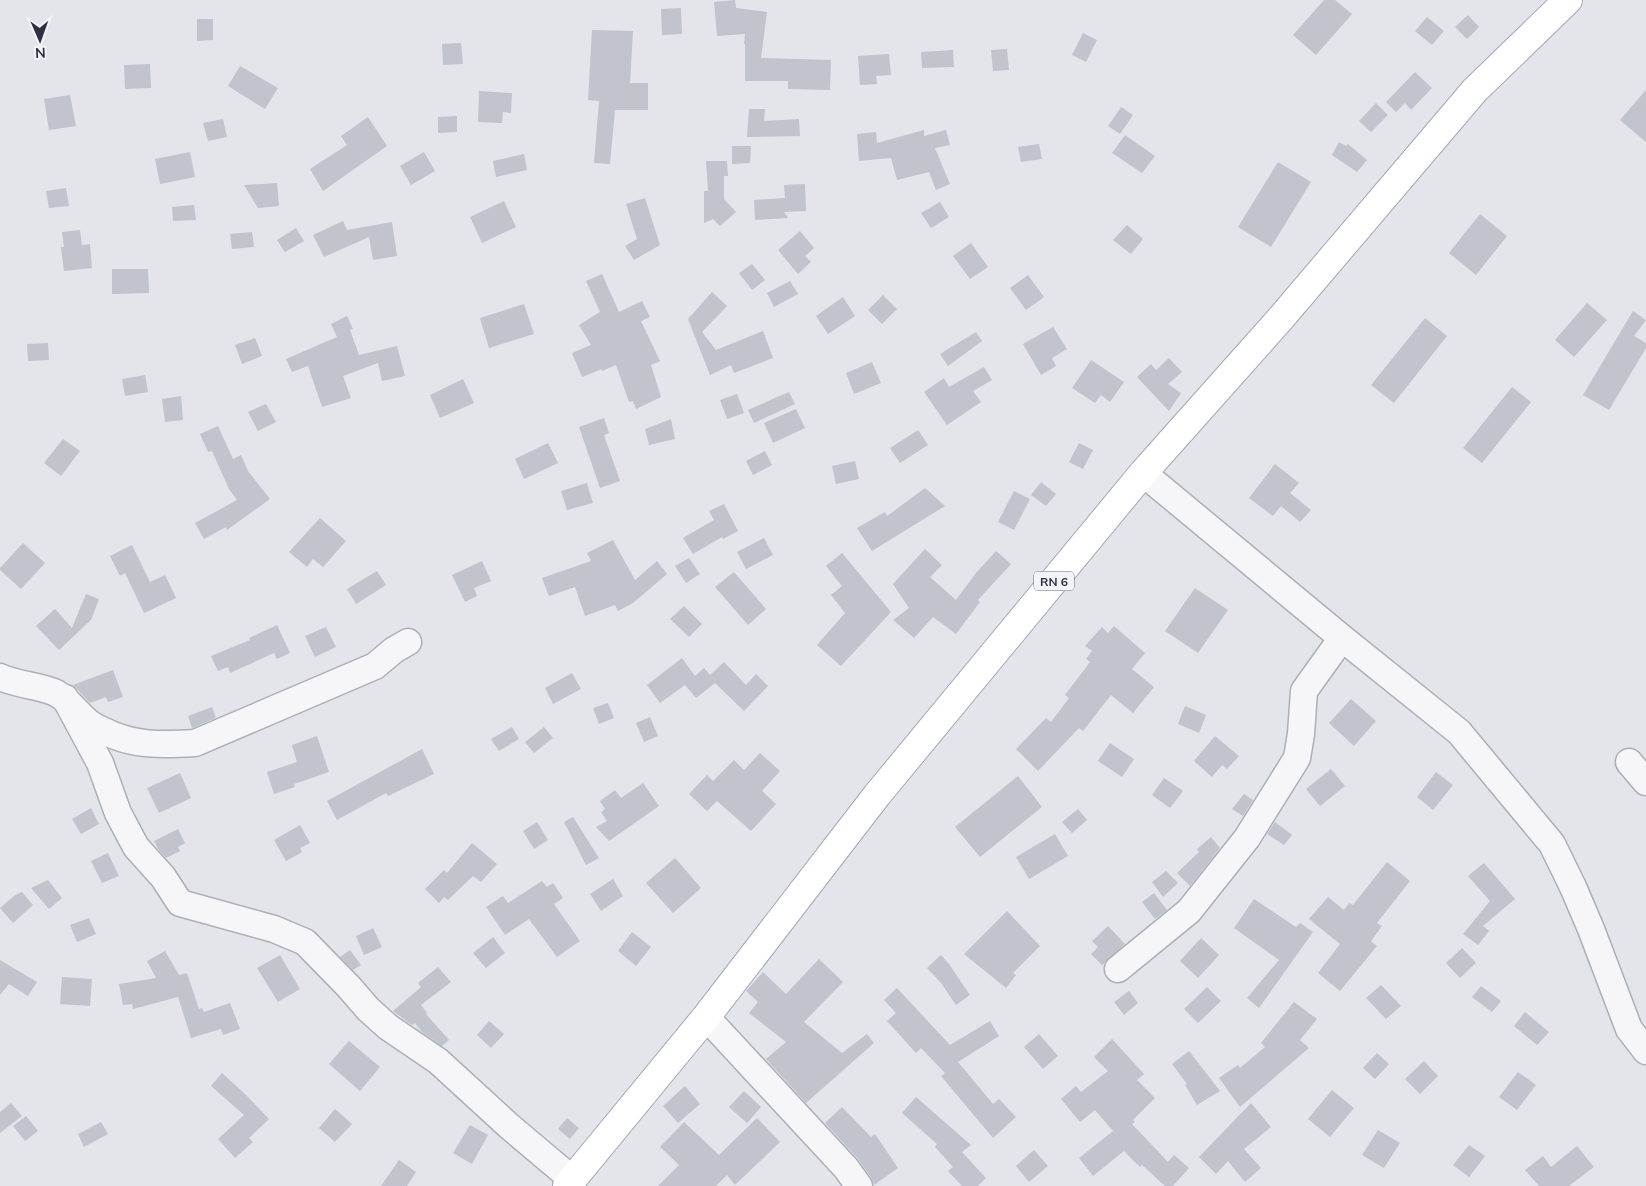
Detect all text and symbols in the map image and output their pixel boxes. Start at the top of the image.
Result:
north arrow [15,15,65,65]
text: N [35,44,46,62]
road number: RN 6 [1034,572,1074,590]

